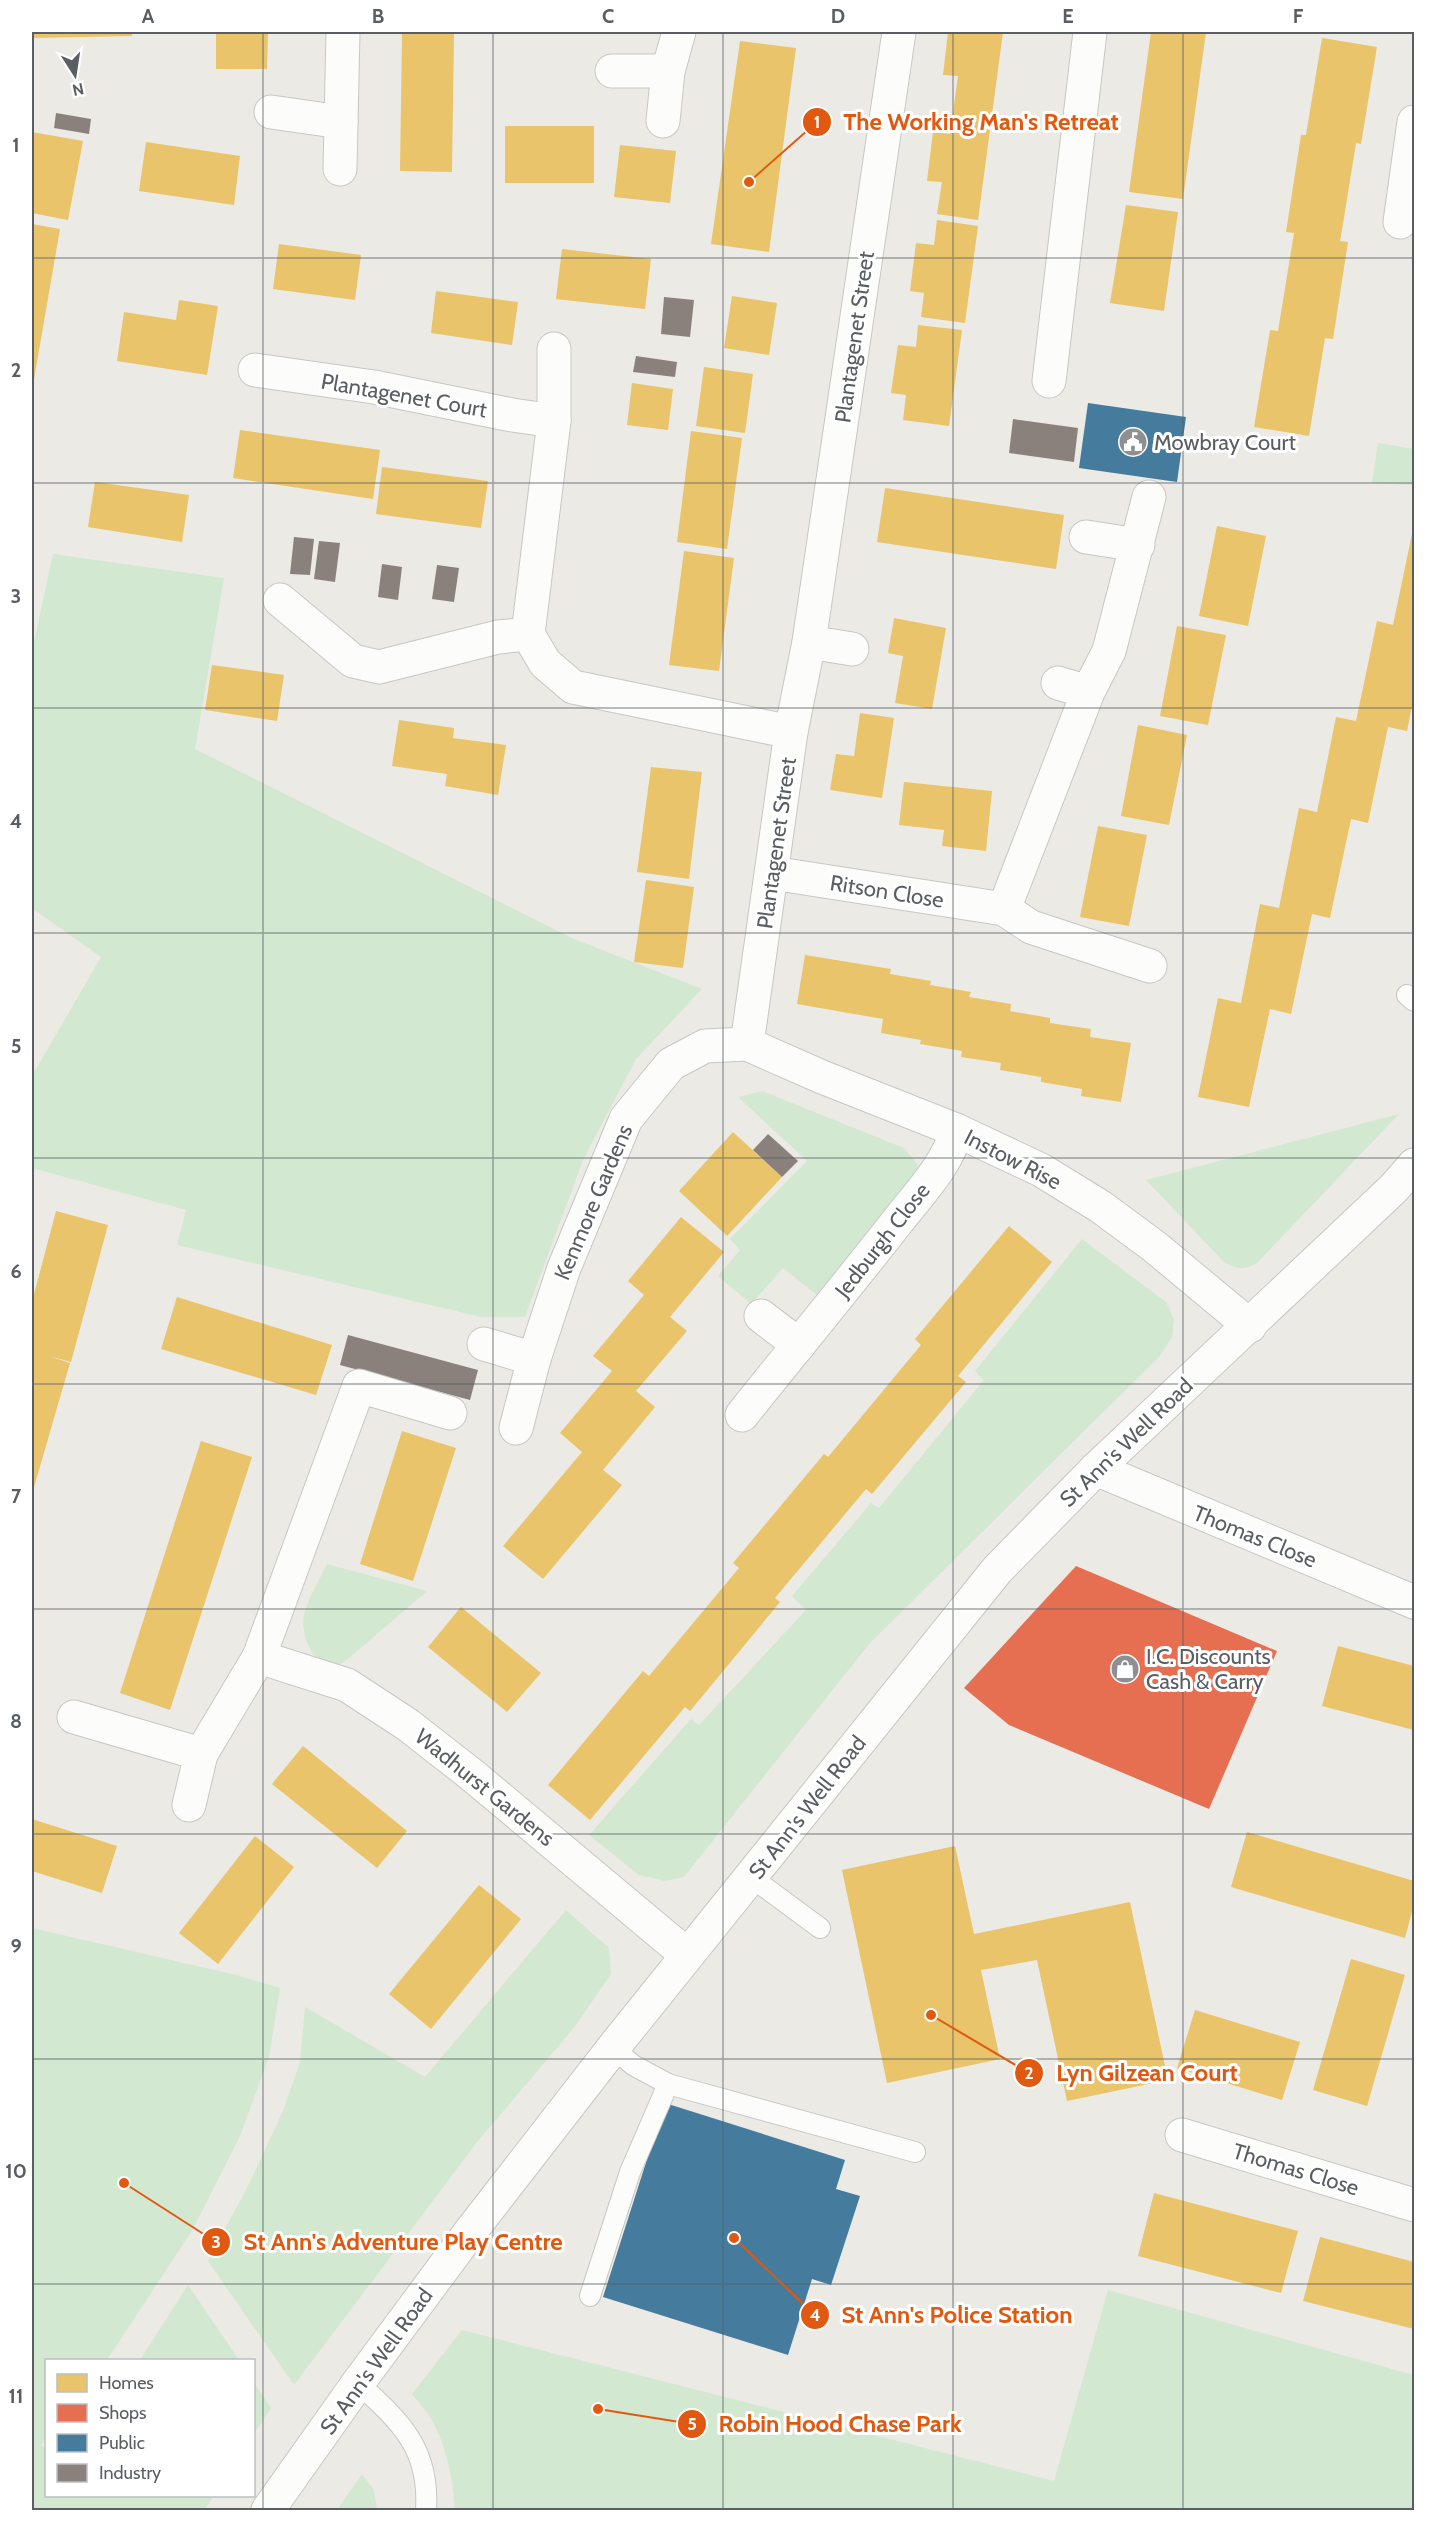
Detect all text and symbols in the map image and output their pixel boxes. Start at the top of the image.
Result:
text: A [142,4,155,28]
text: B [372,4,384,28]
text: C [602,4,614,28]
text: D [831,4,845,28]
text: E [1062,4,1074,28]
text: F [1293,4,1304,28]
north arrow [45,45,105,105]
text: N [71,79,86,100]
callout: The Working Man's Retreat [802,101,1131,143]
text: The Working Man's Retreat [843,107,1119,136]
text: 1 [814,111,820,133]
text: 1 [12,133,20,157]
street label: Plantagenet Street [829,249,880,425]
text: 2 [11,358,21,382]
street label: Plantagenet Court [319,368,489,423]
public building icon: Mowbray Court [1117,426,1149,458]
place label: Mowbray Court [1154,429,1297,456]
text: 3 [11,584,21,608]
street label: Plantagenet Street [751,755,802,931]
text: 4 [10,809,22,833]
street label: Ritson Close [828,869,946,914]
text: 5 [11,1034,21,1058]
street label: Kenmore Gardens [549,1120,638,1284]
street label: Instow Rise [960,1124,1066,1195]
street label: Jedburgh Close [829,1178,936,1304]
text: 6 [10,1259,22,1283]
street label: St Ann's Well Road [1054,1372,1198,1513]
text: 7 [11,1484,22,1508]
street label: Thomas Close [1189,1499,1320,1573]
place label: I.C. Discounts Cash & Carry [1146,1643,1271,1695]
shop icon: I.C. Discounts Cash & Carry [1109,1653,1141,1685]
text: 8 [10,1709,22,1733]
street label: Wadhurst Gardens [410,1723,560,1852]
street label: St Ann's Well Road [743,1730,872,1884]
text: 9 [10,1934,22,1958]
callout: Lyn Gilzean Court [1014,2052,1249,2094]
text: Lyn Gilzean Court [1056,2058,1238,2087]
text: 2 [1024,2062,1034,2084]
street label: Thomas Close [1229,2137,1362,2201]
text: 10 [5,2159,27,2183]
callout: St Ann's Adventure Play Centre [201,2221,574,2263]
text: St Ann's Adventure Play Centre [244,2227,563,2256]
text: 3 [211,2231,221,2253]
street label: St Ann's Well Road [314,2283,439,2440]
callout: St Ann's Police Station [800,2294,1085,2336]
text: St Ann's Police Station [841,2300,1073,2329]
text: 4 [809,2304,821,2326]
legend [45,2359,255,2497]
text: Homes [99,2372,154,2394]
text: 11 [9,2384,23,2408]
text: Shops [99,2402,147,2424]
callout: Robin Hood Chase Park [677,2403,974,2445]
text: Robin Hood Chase Park [718,2409,962,2438]
text: 5 [687,2413,697,2435]
text: Public [99,2432,145,2454]
text: Industry [99,2462,161,2484]

